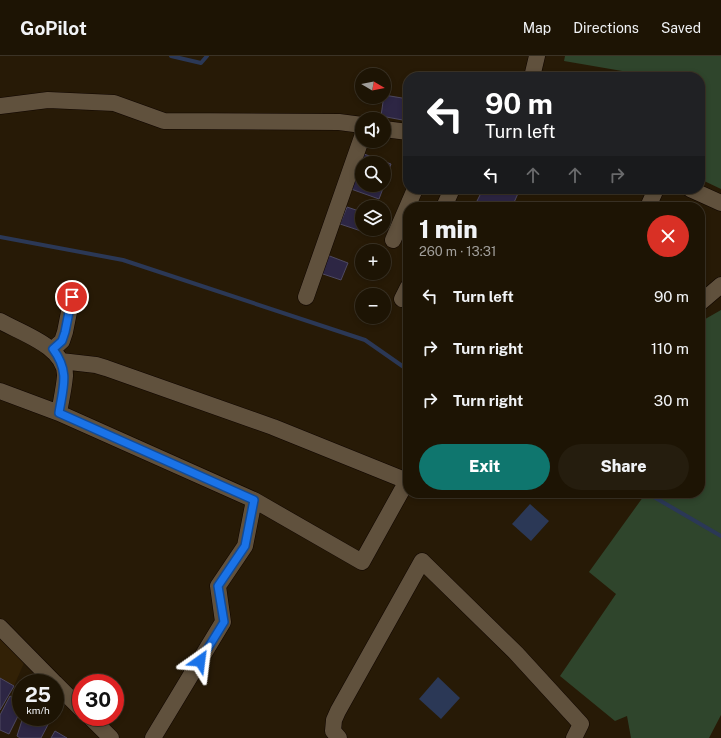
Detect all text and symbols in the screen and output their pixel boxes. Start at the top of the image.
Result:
text: GoPilot [20,17,87,39]
text: Map [523,20,551,36]
text: Directions [573,20,639,36]
text: Saved [661,20,701,36]
north arrow [355,68,391,104]
map controls [355,68,391,324]
text: 90 m [485,87,553,120]
icon: left [419,88,471,140]
button: sound [355,112,391,148]
text: Turn left [485,121,555,142]
button: search [355,156,391,192]
icon: left [480,164,502,186]
icon: ahead [522,164,544,186]
icon: ahead [564,164,586,186]
icon: right [606,164,628,186]
button: layers [355,200,391,236]
text: 1 min [419,215,478,243]
button: close [647,215,689,257]
button: + [355,244,391,280]
text: 260 m · 13:31 [419,244,496,259]
pin [55,280,89,314]
icon: left [419,285,441,307]
icon: arrive [61,286,83,308]
button: − [355,288,391,324]
text: Turn left [453,288,514,305]
text: 90 m [654,288,689,305]
icon: right [419,337,441,359]
text: Turn right [453,340,523,357]
text: 110 m [651,340,689,357]
icon: right [419,389,441,411]
text: Turn right [453,392,523,409]
text: 30 m [654,392,689,409]
button: Exit [419,444,550,490]
button: Share [558,444,689,490]
position arrow [179,640,221,682]
speed limit sign: 30 [72,674,124,726]
text: 25 [25,683,51,707]
text: km/h [26,704,50,716]

